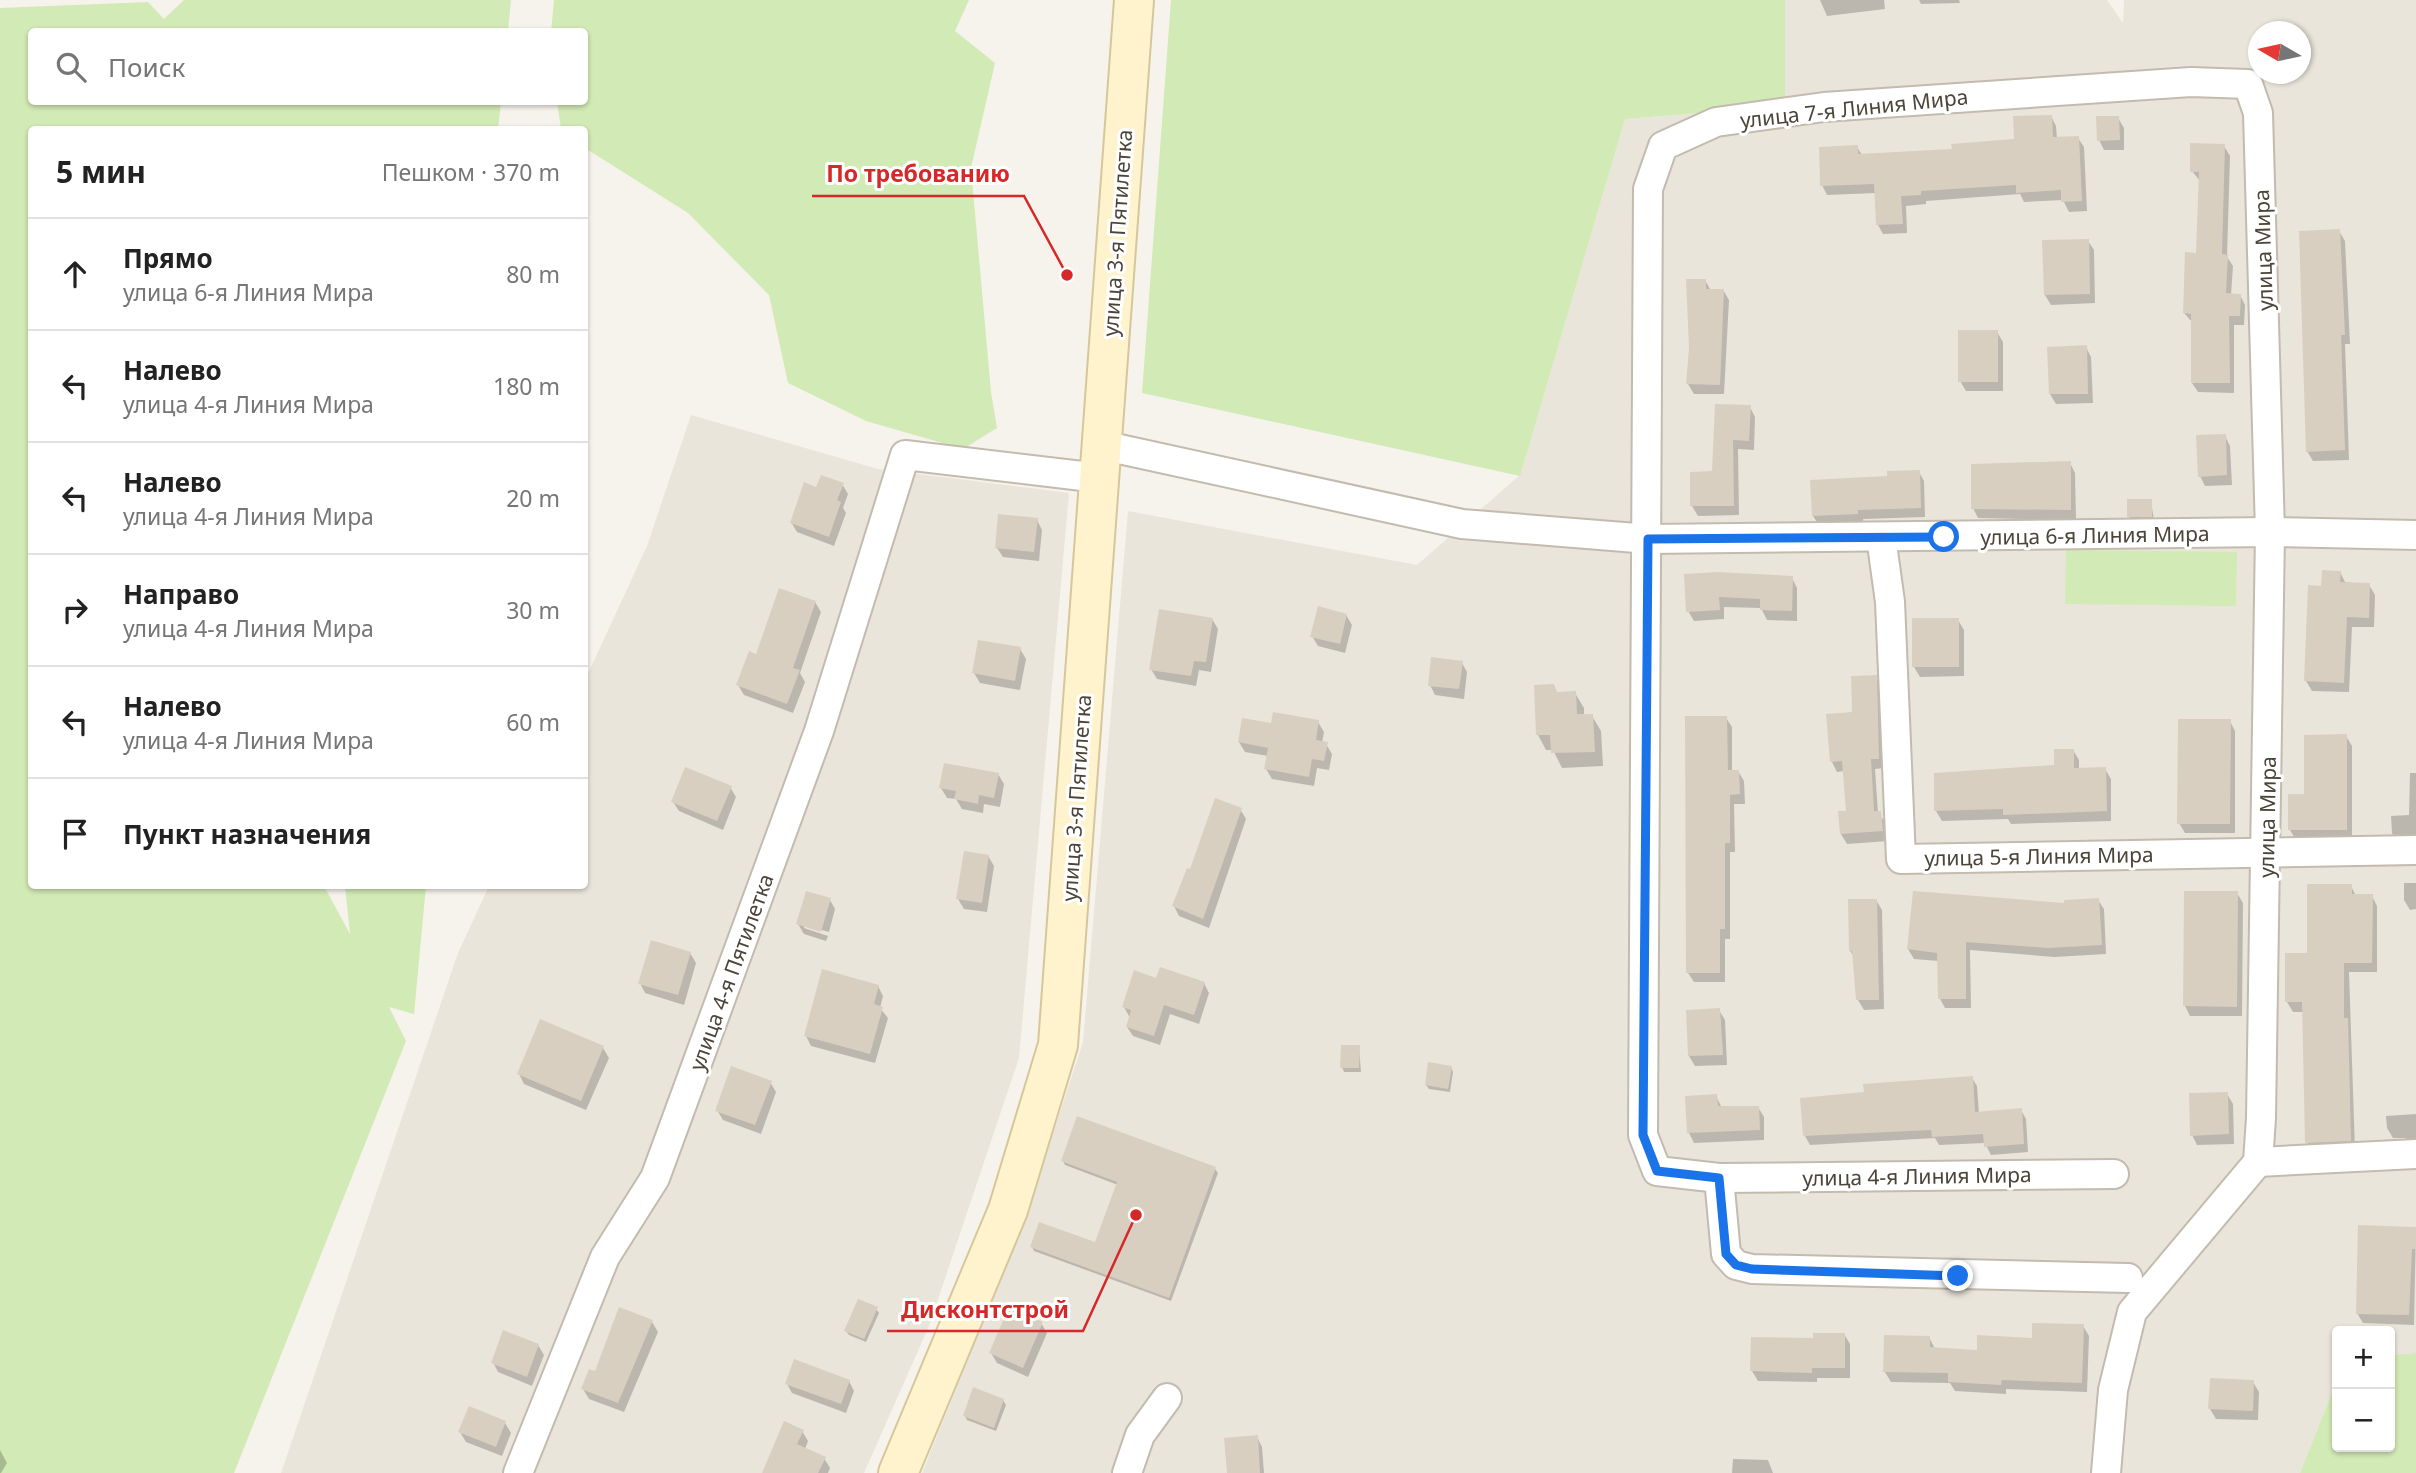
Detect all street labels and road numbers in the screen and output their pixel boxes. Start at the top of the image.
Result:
street label: улица 7-я Линия Мира [1739,82,1969,134]
street label: улица 3-я Пятилетка [1096,129,1138,337]
street label: улица Мира [2247,189,2279,311]
street label: улица 6-я Линия Мира [1980,519,2210,551]
street label: улица 3-я Пятилетка [1055,694,1097,902]
street label: улица Мира [2252,756,2282,878]
street label: улица 5-я Линия Мира [1924,840,2154,872]
street label: улица 4-я Пятилетка [682,870,780,1074]
street label: улица 4-я Линия Мира [1802,1160,2032,1192]

